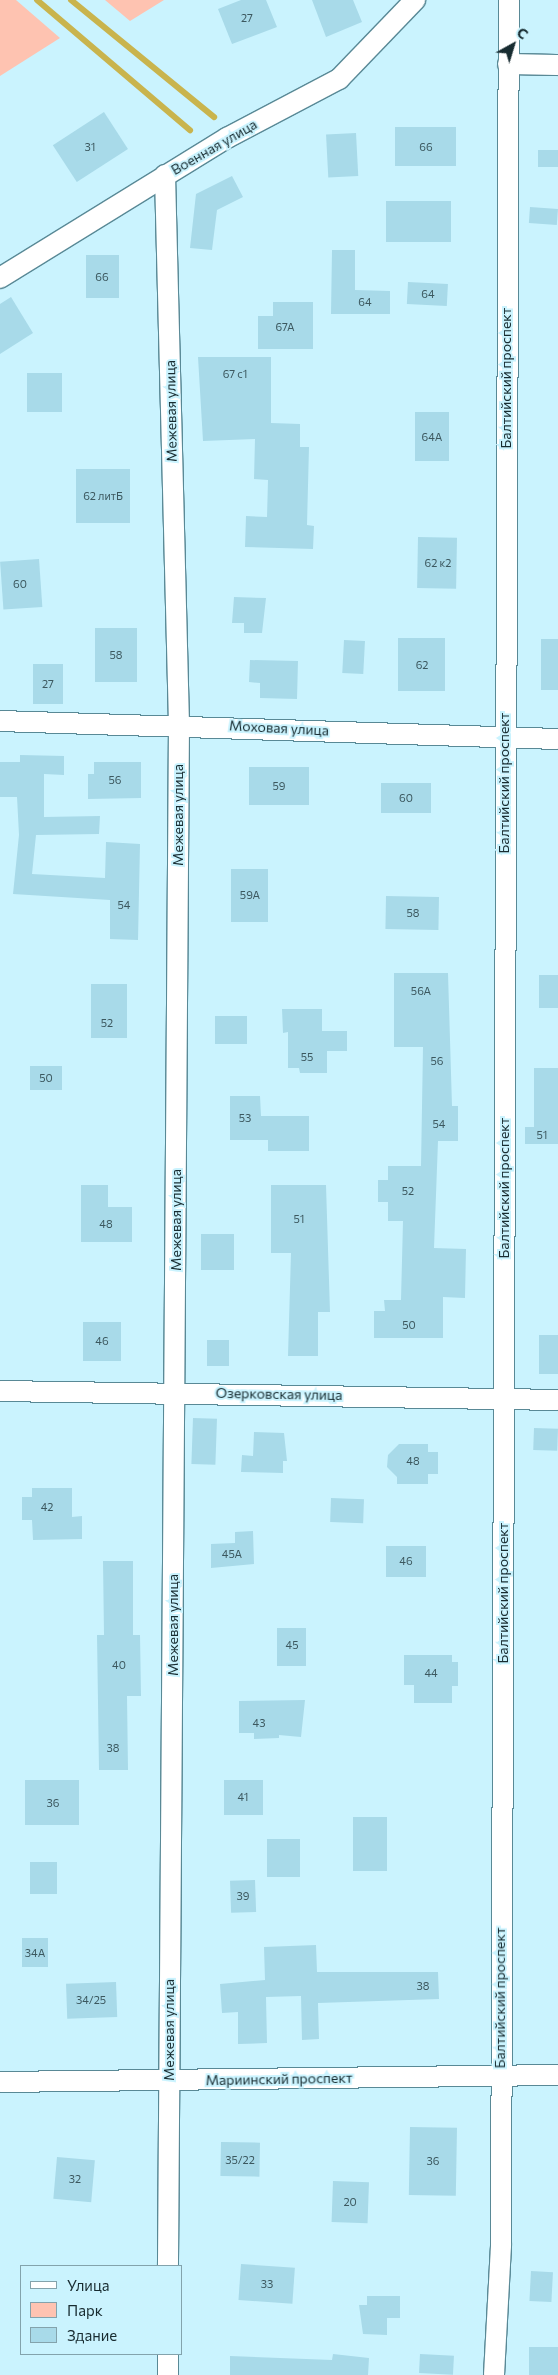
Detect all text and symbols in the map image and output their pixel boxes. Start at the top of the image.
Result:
house number: 27 [241,11,253,25]
north arrow [488,20,538,70]
text: С [514,23,532,43]
street label: Военная улица [168,116,260,178]
house number: 31 [85,140,95,154]
house number: 66 [419,140,433,154]
house number: 66 [95,270,109,284]
house number: 64 [421,287,435,301]
house number: 64 [358,295,372,309]
street label: Балтийский проспект [498,308,514,448]
house number: 67А [275,320,295,334]
street label: Межевая улица [162,360,180,462]
house number: 67 с1 [223,367,247,381]
house number: 64А [422,430,442,444]
house number: 62 литБ [83,489,123,503]
house number: 62 к2 [425,556,451,570]
house number: 60 [13,577,27,591]
house number: 58 [110,648,122,662]
house number: 62 [416,658,428,672]
house number: 27 [42,677,54,691]
street label: Балтийский проспект [496,713,512,853]
street label: Моховая улица [229,717,329,739]
street label: Межевая улица [170,764,186,866]
house number: 56 [109,773,121,787]
house number: 59 [273,779,285,793]
house number: 60 [399,791,413,805]
house number: 59А [240,888,260,902]
house number: 54 [118,898,130,912]
house number: 58 [407,906,419,920]
house number: 56А [411,984,431,998]
house number: 52 [101,1016,113,1030]
house number: 55 [301,1050,313,1064]
house number: 56 [431,1054,443,1068]
house number: 50 [39,1071,53,1085]
house number: 53 [239,1111,251,1125]
house number: 54 [433,1117,445,1131]
street label: Балтийский проспект [496,1118,512,1258]
house number: 51 [536,1128,548,1142]
street label: Межевая улица [168,1169,184,1271]
house number: 52 [402,1184,414,1198]
house number: 51 [293,1212,305,1226]
house number: 48 [99,1217,113,1231]
house number: 50 [402,1318,416,1332]
house number: 46 [95,1334,109,1348]
street label: Озерковская улица [215,1384,343,1404]
house number: 48 [406,1454,420,1468]
house number: 42 [41,1500,53,1514]
street label: Балтийский проспект [495,1523,511,1663]
house number: 45А [222,1547,242,1561]
house number: 46 [399,1554,413,1568]
street label: Межевая улица [165,1574,181,1676]
house number: 45 [286,1638,298,1652]
house number: 40 [112,1658,126,1672]
house number: 44 [424,1666,438,1680]
house number: 43 [253,1716,265,1730]
house number: 38 [107,1741,119,1755]
house number: 41 [238,1790,248,1804]
house number: 36 [47,1796,59,1810]
house number: 39 [237,1889,249,1903]
street label: Балтийский проспект [492,1928,508,2068]
house number: 34А [25,1946,45,1960]
street label: Межевая улица [161,1979,177,2081]
house number: 38 [417,1979,429,1993]
house number: 34/25 [76,1993,106,2007]
street label: Мариинский проспект [205,2069,353,2089]
house number: 35/22 [225,2153,255,2167]
house number: 36 [427,2154,439,2168]
house number: 32 [69,2172,81,2186]
house number: 20 [343,2195,357,2209]
legend [20,2265,182,2355]
text: Улица [67,2276,109,2294]
house number: 33 [261,2277,273,2291]
text: Парк [67,2301,103,2319]
text: Здание [67,2326,117,2344]

